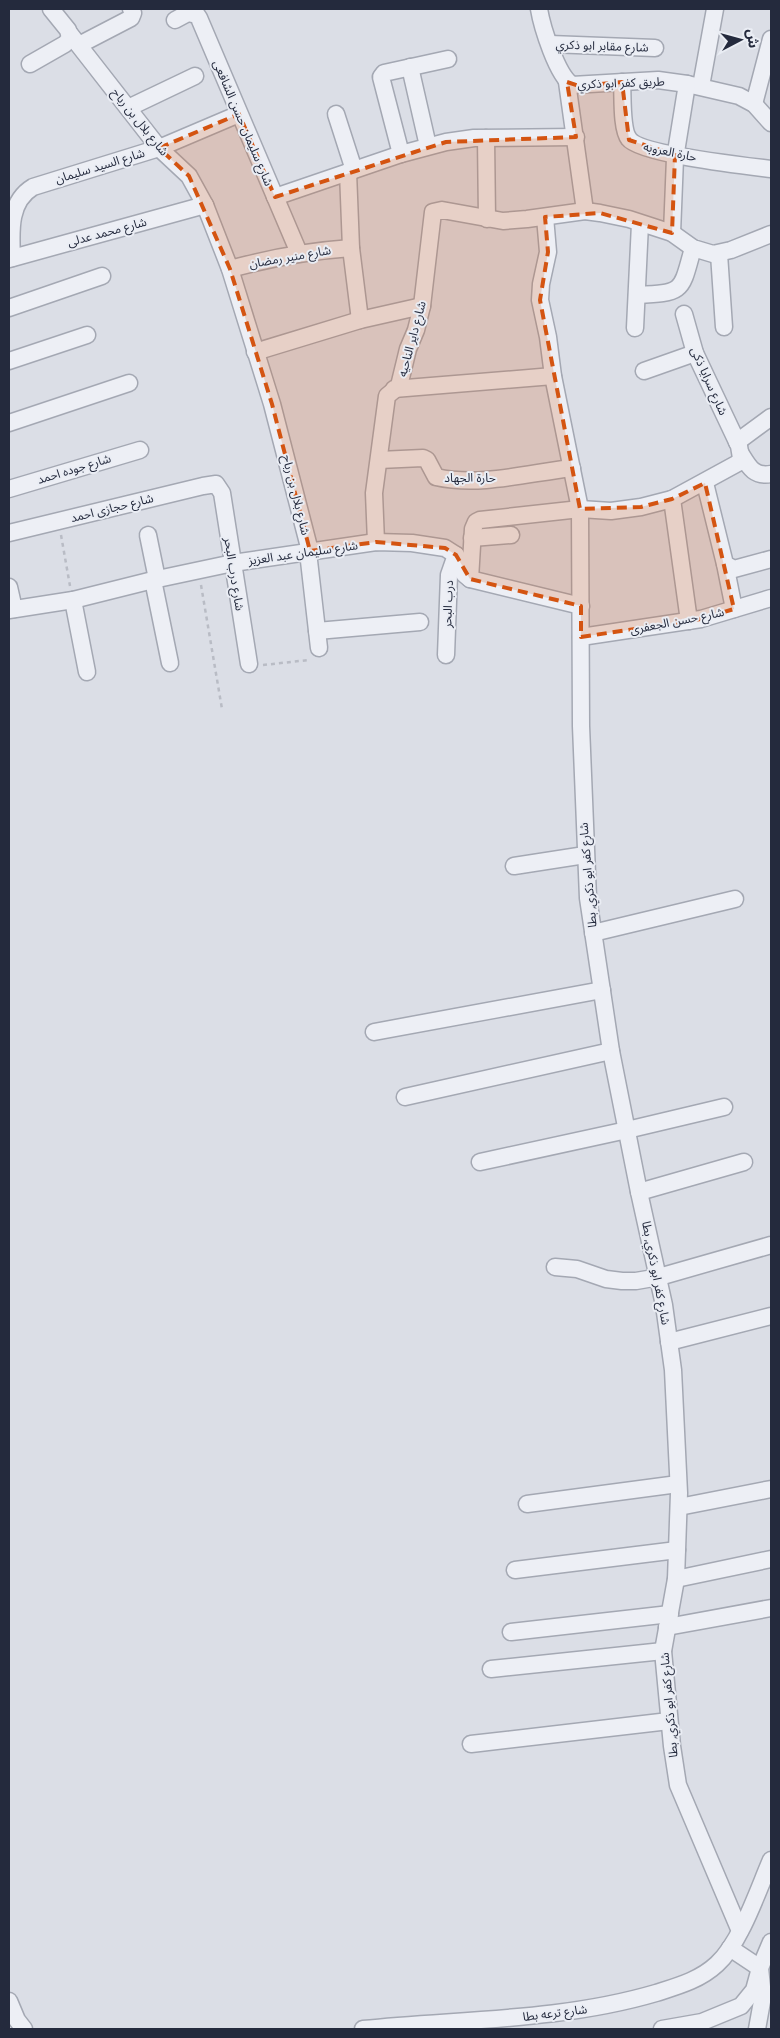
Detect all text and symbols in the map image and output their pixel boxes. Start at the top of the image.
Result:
north arrow [715,15,765,65]
text: ش [743,28,763,49]
street label: شارع مقابر ابو ذكري [555,36,649,57]
street label: شارع سليمان حسن الشافعى [208,58,277,189]
street label: طريق كفر ابو ذكري [577,73,665,94]
street label: شارع بلال بن رباح [107,85,172,160]
street label: حارة العروبه [642,139,698,165]
street label: شارع السيد سليمان [53,145,147,188]
street label: شارع محمد عدلى [66,214,149,251]
street label: شارع منير رمضان [248,242,332,273]
street label: شارع داير الناحيه [394,299,431,379]
street label: شارع سرايا ذكى [686,344,731,418]
street label: شارع جوده احمد [35,450,113,489]
street label: شارع بلال بن رباح [277,453,314,537]
street label: حارة الجهاد [444,470,496,486]
street label: شارع حجازى احمد [69,490,155,527]
street label: شارع درب البحر [219,535,248,612]
street label: شارع سليمان عبد العزيز [246,537,359,570]
street label: درب البحر [439,580,457,629]
street label: شارع حسن الجعفرى [629,604,726,639]
street label: شارع كفر ابو ذكري, بطا [575,822,602,928]
street label: شارع كفر ابو ذكري, بطا [636,1220,674,1327]
street label: شارع كفر ابو ذكري, بطا [656,1652,683,1758]
street label: شارع ترعه بطا [522,2001,588,2026]

